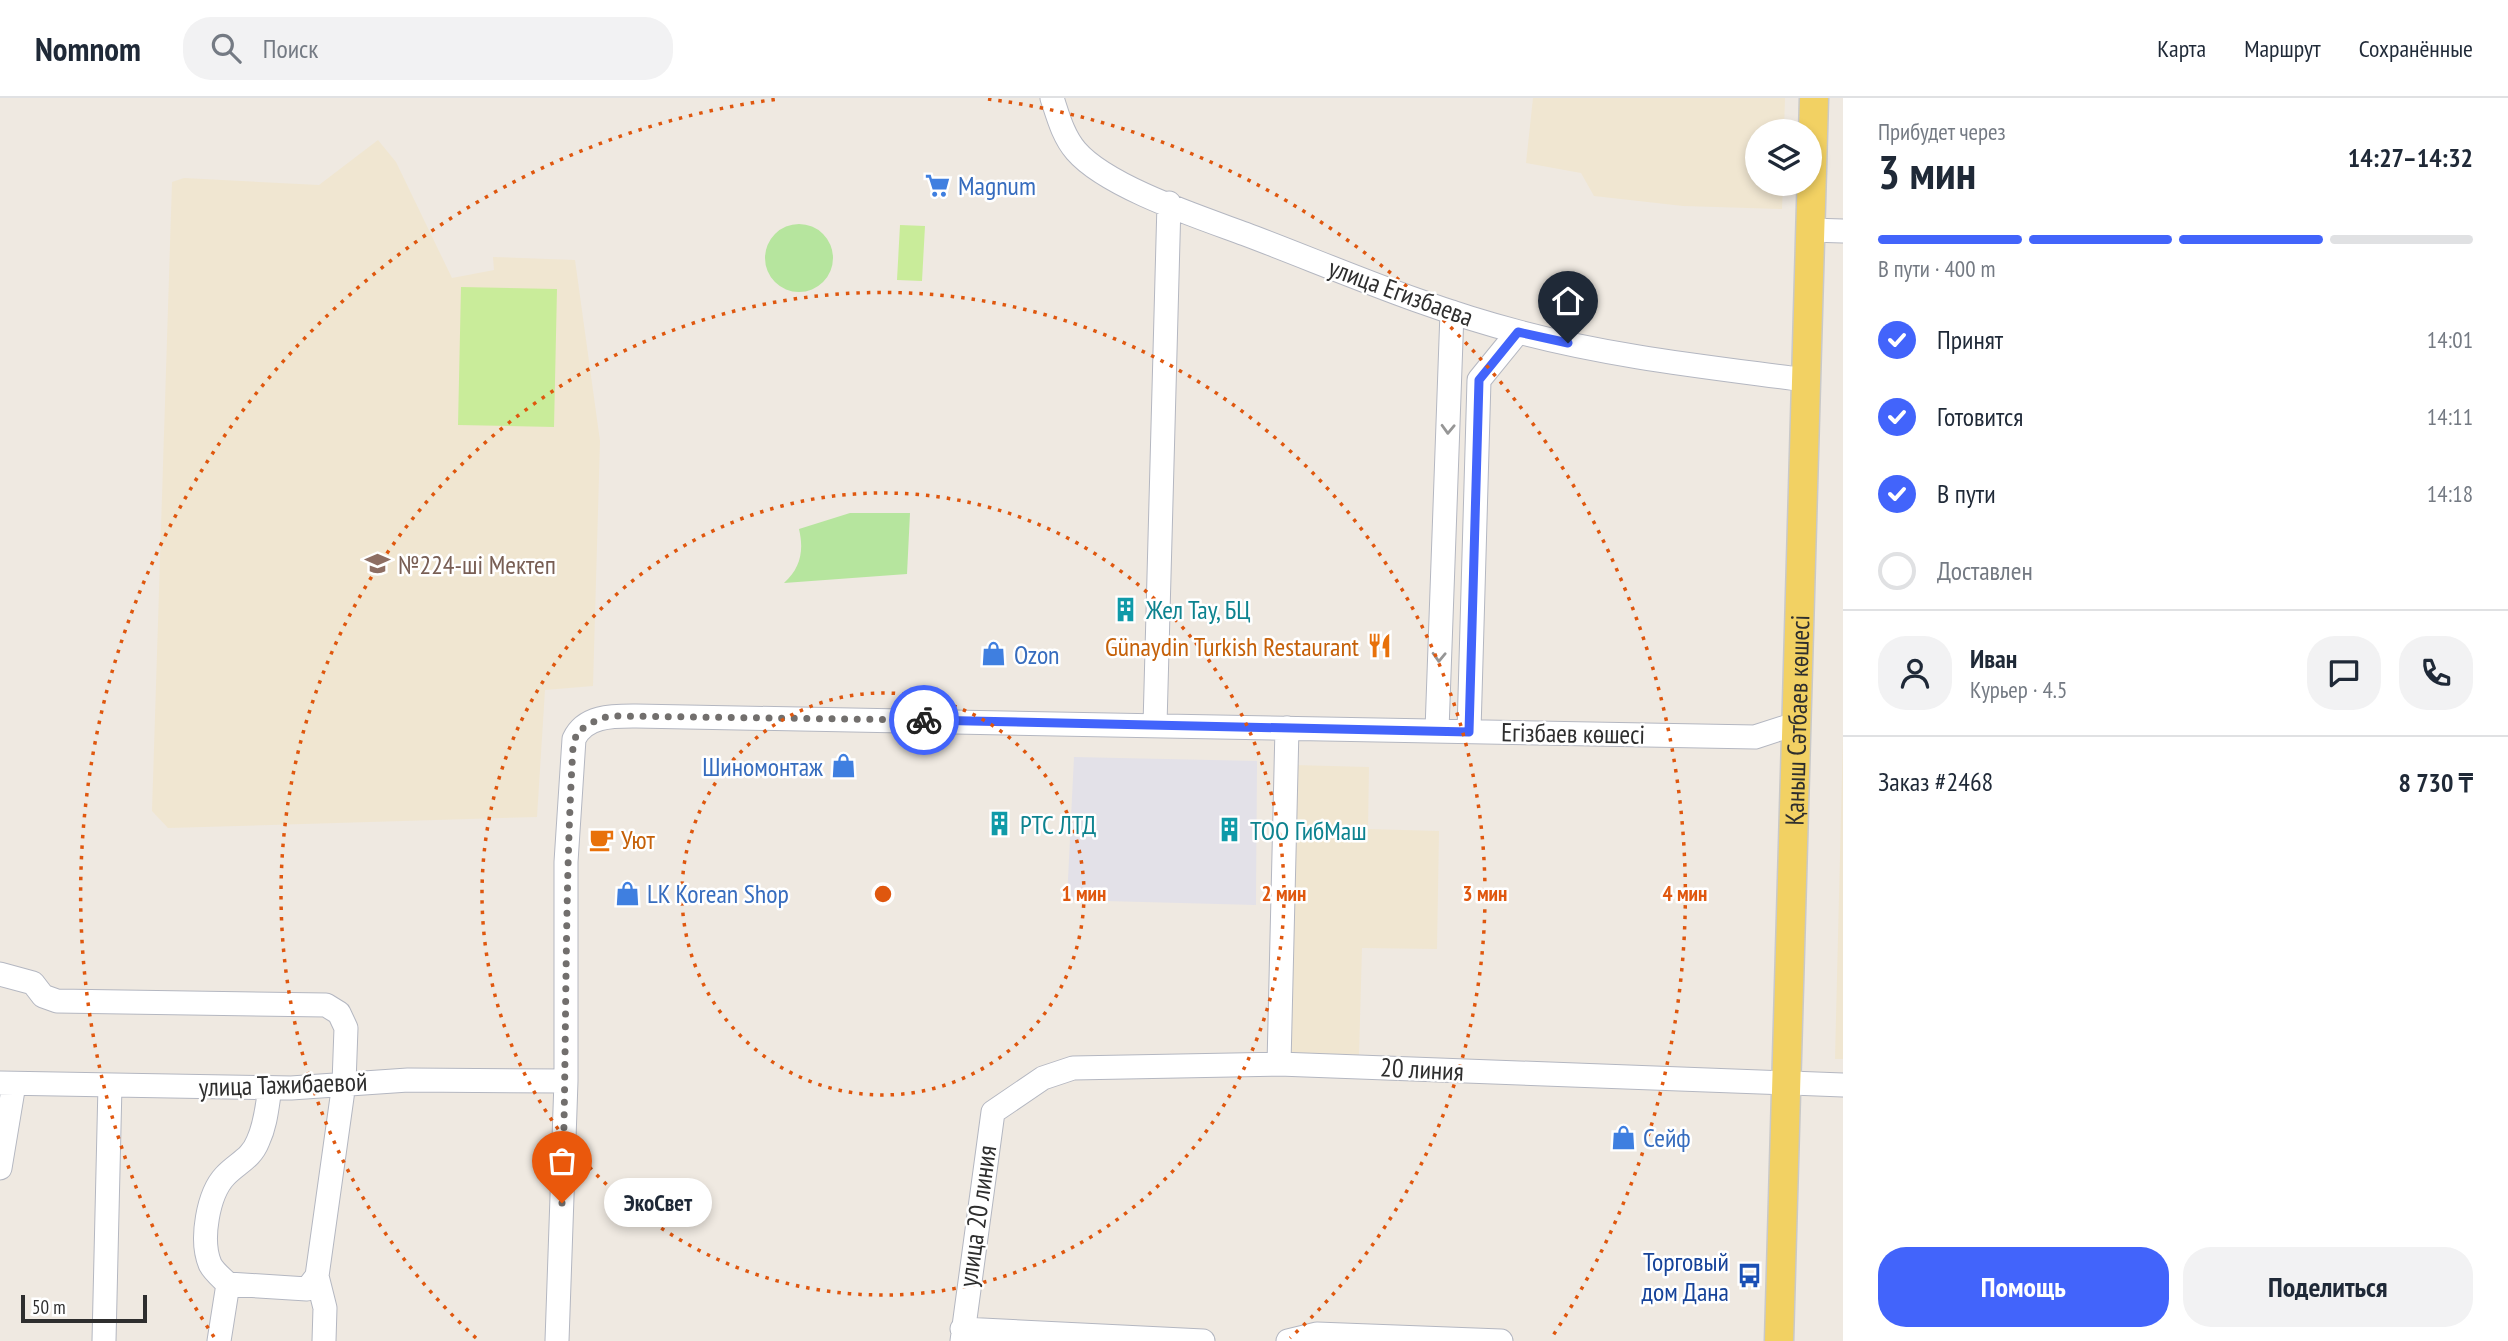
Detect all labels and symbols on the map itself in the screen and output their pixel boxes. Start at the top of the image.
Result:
place label: Magnum [958,169,1036,202]
supermarket icon: Magnum [924,171,952,199]
street label: улица Егизбаева [1324,251,1478,333]
pin [1538,271,1598,343]
one-way arrow [1440,424,1456,435]
place label: №224-ші Мектеп [398,548,556,581]
school or university icon: №224-ші Мектеп [364,550,392,578]
place label: Жел Тау, БЦ [1145,593,1251,626]
building icon: Жел Тау, БЦ [1112,595,1140,623]
street label: Қаныш Сәтбаев көшесі [1777,614,1816,826]
place label: Günaydin Turkish Restaurant [1105,630,1359,663]
restaurant icon: Günaydin Turkish Restaurant [1365,632,1393,660]
place label: Ozon [1014,638,1060,671]
shop icon: Ozon [980,640,1008,668]
one-way arrow [1432,651,1447,662]
courier [889,685,959,755]
street label: Егізбаев көшесі [1501,715,1645,751]
place label: Шиномонтаж [702,750,823,783]
shop icon: Шиномонтаж [829,752,857,780]
place label: РТС ЛТД [1020,808,1096,841]
building icon: РТС ЛТД [986,810,1014,838]
place label: ТОО ГибМаш [1250,814,1367,847]
building icon: ТОО ГибМаш [1216,816,1244,844]
place label: Уют [621,823,655,856]
cafe icon: Уют [587,825,615,853]
place label: LK Korean Shop [647,877,789,910]
shop icon: LK Korean Shop [613,879,641,907]
text: 1 мин [1062,880,1106,907]
text: 2 мин [1262,880,1306,907]
text: 3 мин [1463,880,1507,907]
text: 4 мин [1663,880,1707,907]
centre of rings [871,882,895,906]
street label: 20 линия [1379,1050,1465,1088]
street label: улица Тажибаевой [198,1065,368,1103]
place label: Сейф [1643,1121,1691,1154]
shop icon: Сейф [1609,1123,1637,1151]
pin [532,1131,592,1203]
street label: улица 20 линия [951,1143,1003,1289]
callout: ЭкоСвет [604,1178,712,1228]
place label: Торговый дом Дана [1642,1245,1729,1308]
bus stop icon: Торговый дом Дана [1735,1262,1763,1290]
scale bar [21,1292,147,1324]

